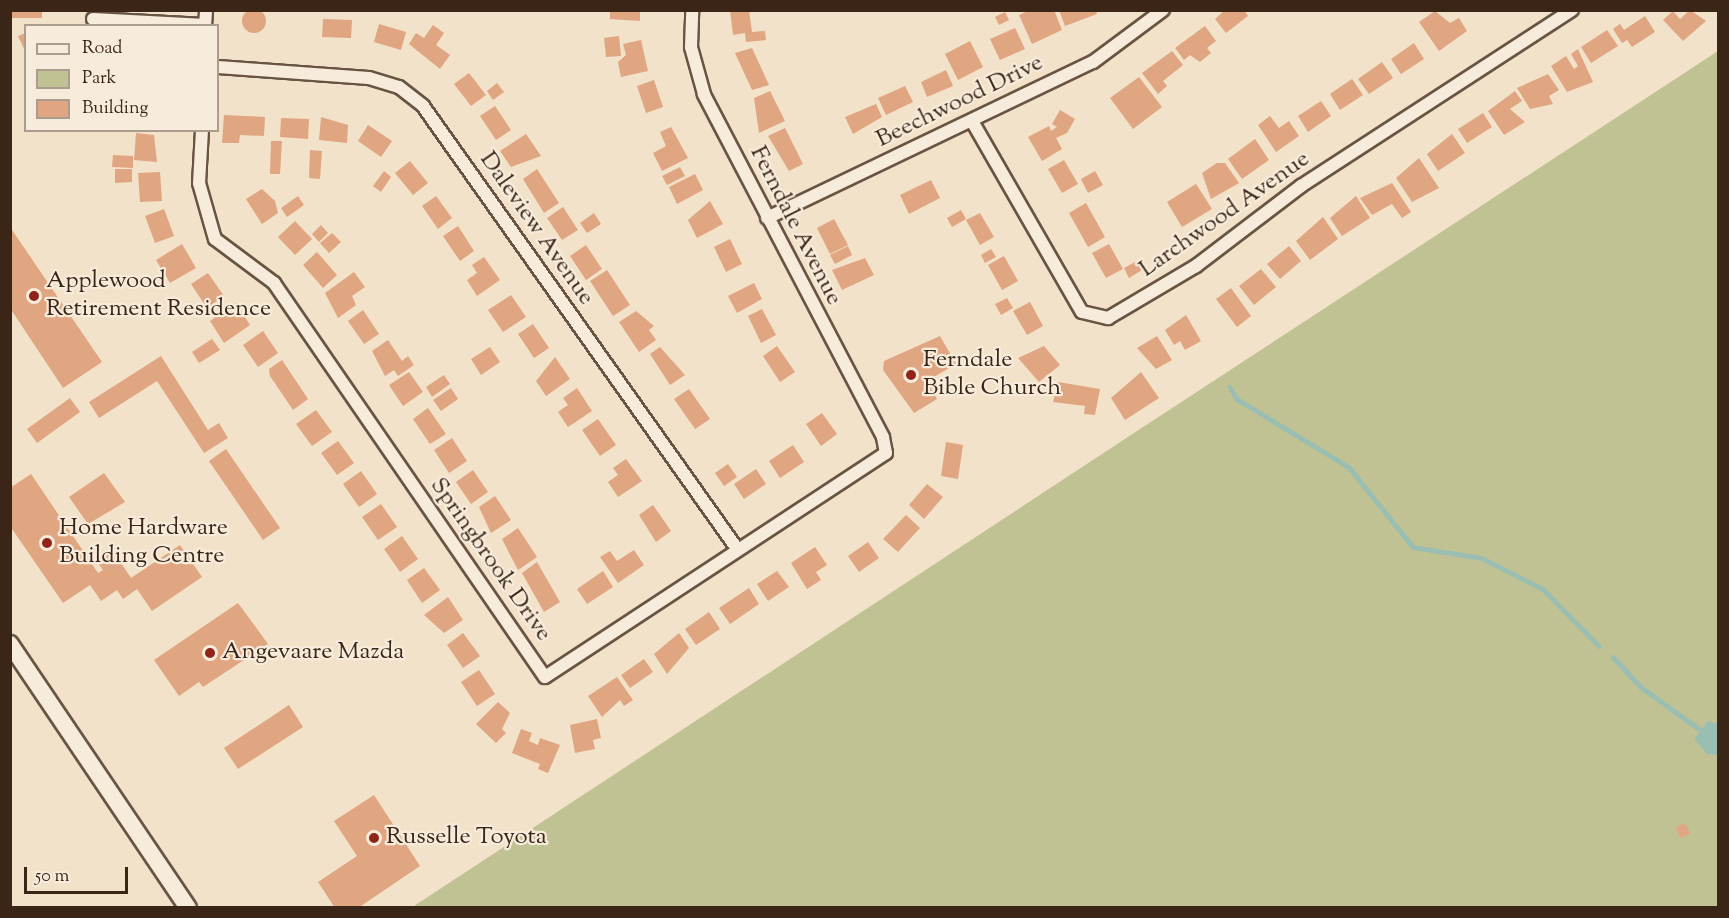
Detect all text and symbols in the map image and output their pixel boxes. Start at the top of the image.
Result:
legend [24,24,219,132]
text: Road [82,36,122,62]
street label: Beechwood Drive [872,49,1048,155]
text: Park [82,66,116,92]
text: Building [82,96,148,122]
street label: Ferndale Avenue [743,142,847,310]
street label: Larchwood Avenue [1134,146,1316,284]
street label: Daleview Avenue [472,147,600,311]
place label: Applewood Retirement Residence [46,268,271,324]
marker: Applewood Retirement Residence [27,289,41,303]
place label: Ferndale Bible Church [923,347,1061,403]
marker: Ferndale Bible Church [904,368,918,382]
street label: Springbrook Drive [423,473,557,647]
place label: Home Hardware Building Centre [59,515,228,571]
marker: Home Hardware Building Centre [40,536,54,550]
place label: Angevaare Mazda [222,639,404,667]
marker: Angevaare Mazda [203,646,217,660]
place label: Russelle Toyota [386,824,547,852]
marker: Russelle Toyota [367,831,381,845]
scale bar [27,855,130,893]
text: 50 m [35,864,69,890]

